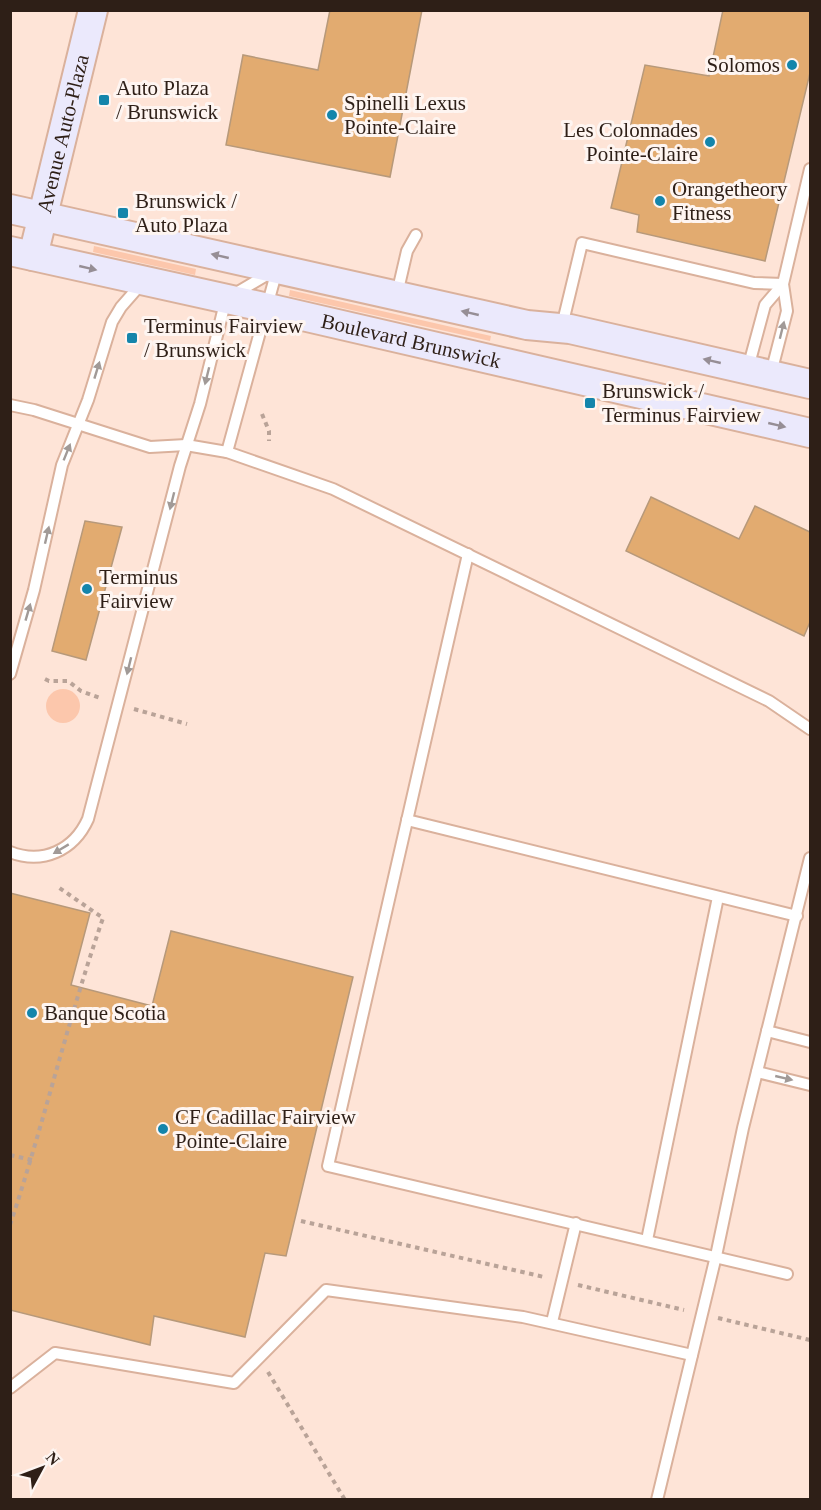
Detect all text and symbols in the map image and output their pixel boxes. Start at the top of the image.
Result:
street label: Avenue Auto-Plaza [32,51,94,215]
place label: Solomos [706,53,780,77]
marker: Solomos [785,58,799,72]
place label: Auto Plaza / Brunswick [116,76,219,124]
place label: Spinelli Lexus Pointe-Claire [344,91,466,139]
marker: Auto Plaza / Brunswick [97,93,111,107]
marker: Spinelli Lexus Pointe-Claire [325,108,339,122]
place label: Les Colonnades Pointe-Claire [563,118,698,166]
marker: Les Colonnades Pointe-Claire [703,135,717,149]
place label: Orangetheory Fitness [672,177,788,225]
place label: Brunswick / Auto Plaza [135,189,237,237]
marker: Orangetheory Fitness [653,194,667,208]
marker: Brunswick / Auto Plaza [116,206,130,220]
one-way arrow [211,250,229,260]
one-way arrow [79,264,97,274]
one-way arrow [461,307,479,317]
street label: Boulevard Brunswick [319,309,504,373]
place label: Terminus Fairview / Brunswick [144,314,304,362]
one-way arrow [778,320,787,338]
marker: Terminus Fairview / Brunswick [125,331,139,345]
one-way arrow [703,356,722,366]
one-way arrow [93,361,102,379]
one-way arrow [201,367,211,385]
place label: Brunswick / Terminus Fairview [602,379,762,427]
marker: Brunswick / Terminus Fairview [583,396,597,410]
one-way arrow [767,421,786,430]
one-way arrow [63,443,72,461]
one-way arrow [166,492,176,511]
one-way arrow [42,526,52,544]
place label: Terminus Fairview [99,565,178,613]
marker: Terminus Fairview [80,582,94,596]
one-way arrow [24,603,33,621]
one-way arrow [123,657,133,676]
one-way arrow [53,843,69,854]
place label: Banque Scotia [44,1001,167,1025]
marker: Banque Scotia [25,1006,39,1020]
one-way arrow [774,1074,793,1084]
place label: CF Cadillac Fairview Pointe-Claire [175,1105,357,1153]
marker: CF Cadillac Fairview Pointe-Claire [156,1122,170,1136]
north arrow [12,1438,72,1498]
text: N [43,1449,63,1469]

